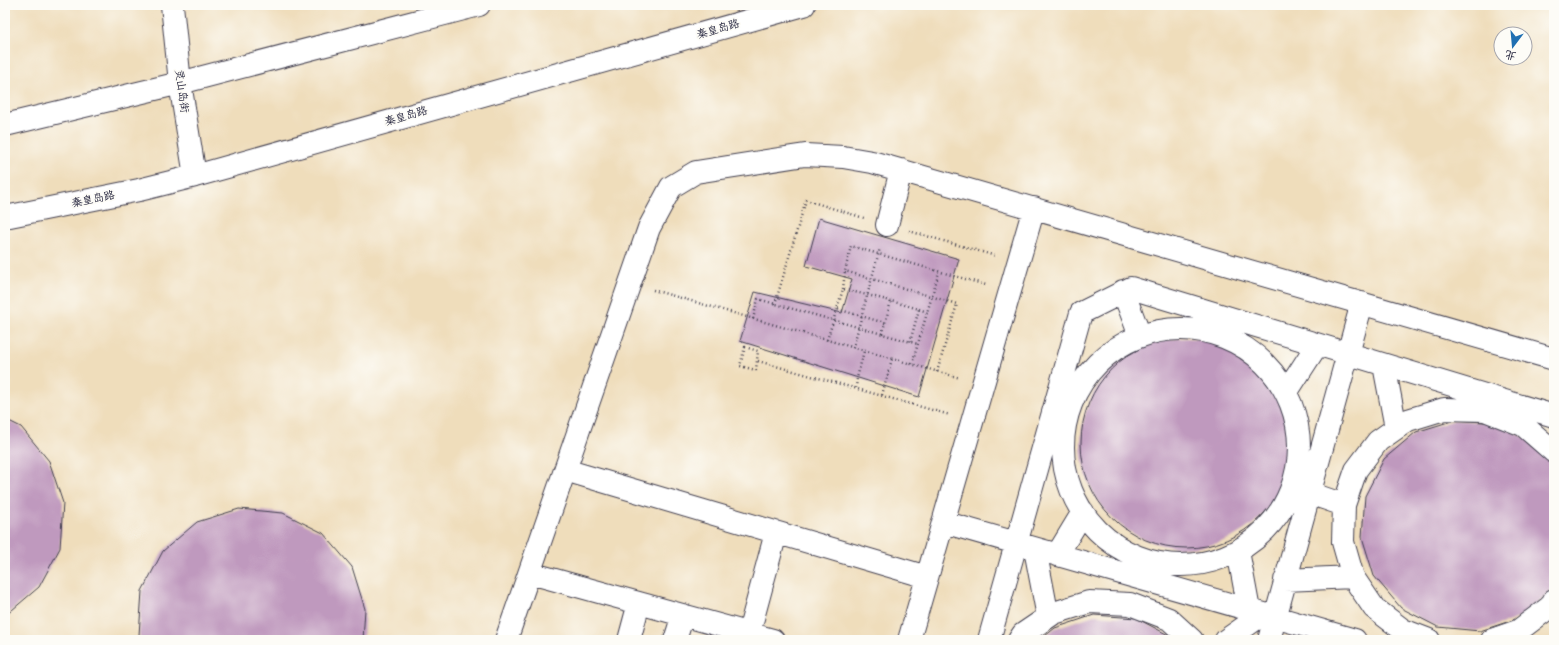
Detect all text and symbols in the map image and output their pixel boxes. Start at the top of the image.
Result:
street label: 秦皇岛路 [695,17,741,41]
north arrow [1493,26,1533,66]
text: 北 [1503,47,1517,63]
street label: 灵山岛街 [173,68,192,115]
street label: 秦皇岛路 [383,104,429,128]
street label: 秦皇岛路 [70,188,116,210]

